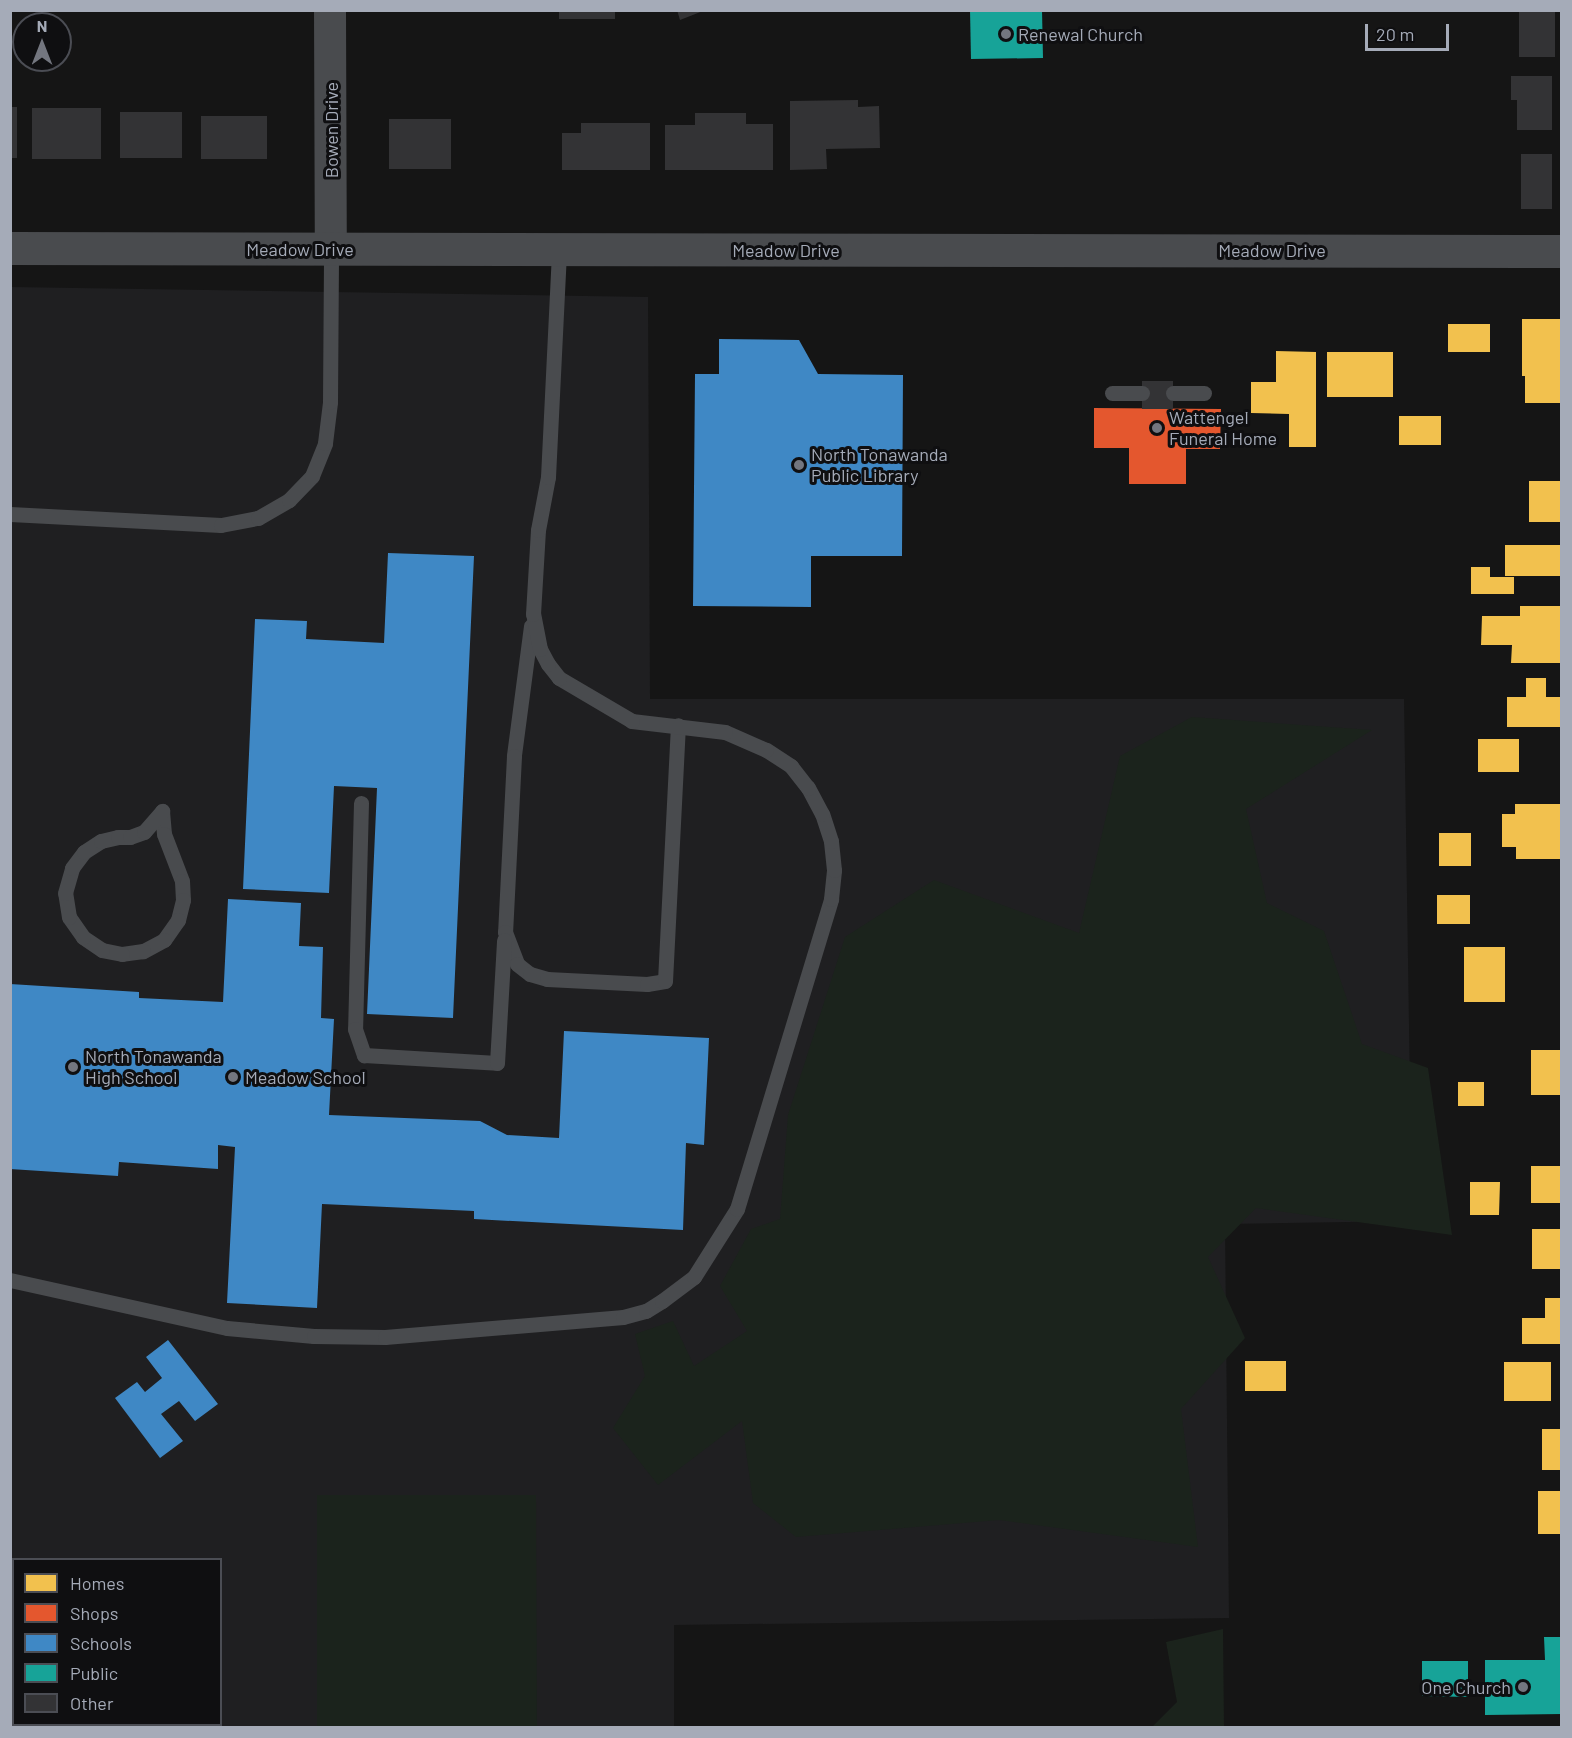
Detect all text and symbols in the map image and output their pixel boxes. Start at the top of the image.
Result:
north arrow [12,12,72,72]
scale bar [1368,12,1452,50]
text: N [37,16,47,35]
place label: Renewal Church [1018,23,1143,45]
text: 20 m [1376,23,1414,45]
marker: Renewal Church [999,27,1013,41]
street label: Bowen Drive [320,82,342,178]
street label: Meadow Drive [246,238,354,260]
street label: Meadow Drive [732,239,840,261]
street label: Meadow Drive [1218,239,1326,261]
place label: Wattengel Funeral Home [1169,407,1277,450]
marker: Wattengel Funeral Home [1150,421,1164,435]
place label: North Tonawanda Public Library [811,444,948,486]
marker: North Tonawanda Public Library [792,458,806,472]
place label: North Tonawanda High School [85,1046,222,1088]
marker: North Tonawanda High School [66,1060,80,1074]
place label: Meadow School [245,1066,366,1088]
marker: Meadow School [226,1070,240,1084]
legend [12,1558,222,1726]
text: Homes [70,1572,124,1594]
text: Shops [70,1602,119,1624]
text: Schools [70,1632,132,1654]
text: Public [70,1662,118,1684]
place label: One Church [1421,1676,1511,1698]
marker: One Church [1516,1680,1530,1694]
text: Other [70,1692,113,1714]

